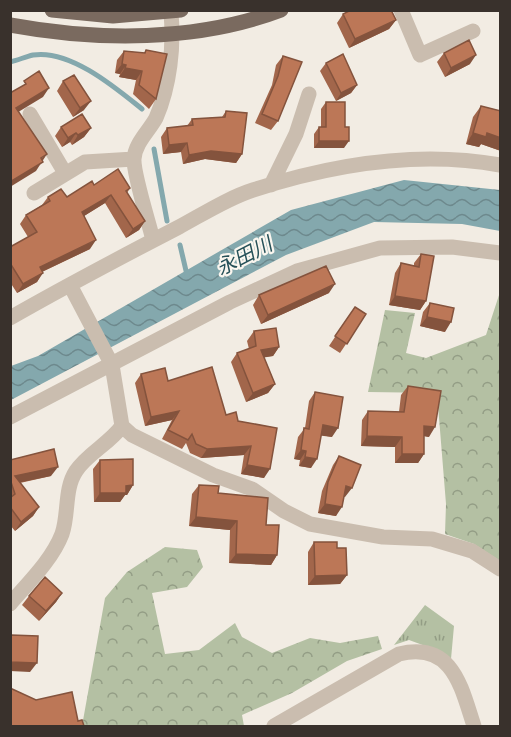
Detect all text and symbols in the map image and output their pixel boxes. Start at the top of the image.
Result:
water label: 永田川 [211,230,279,282]

